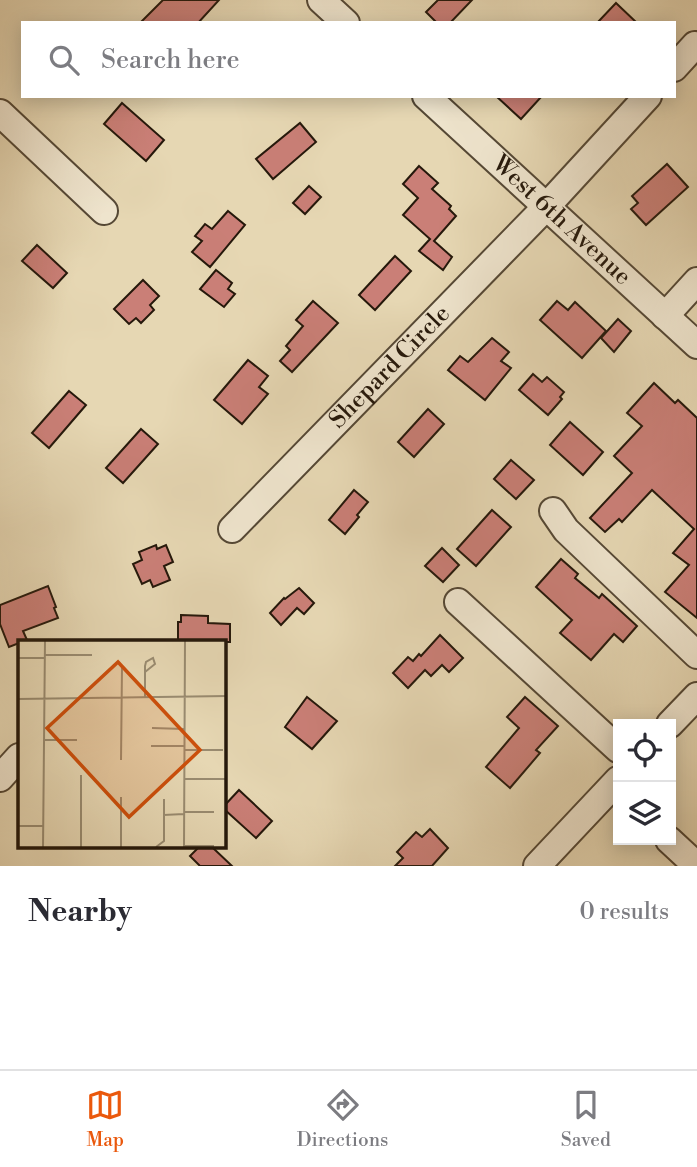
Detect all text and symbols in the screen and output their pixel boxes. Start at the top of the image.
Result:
search box [21,21,676,98]
icon: search [45,41,83,79]
text: Search here [101,44,240,76]
street label: West 6th Avenue [485,148,637,292]
street label: Shepard Circle [323,299,457,435]
inset map [18,640,226,848]
map controls [613,719,676,845]
button: locate [613,719,676,782]
button: layers [613,782,676,845]
text: Nearby [28,893,132,931]
text: 0 results [579,898,669,926]
tab: Map [86,1086,124,1152]
tab: Directions [297,1086,388,1152]
tab: Saved [561,1086,611,1152]

